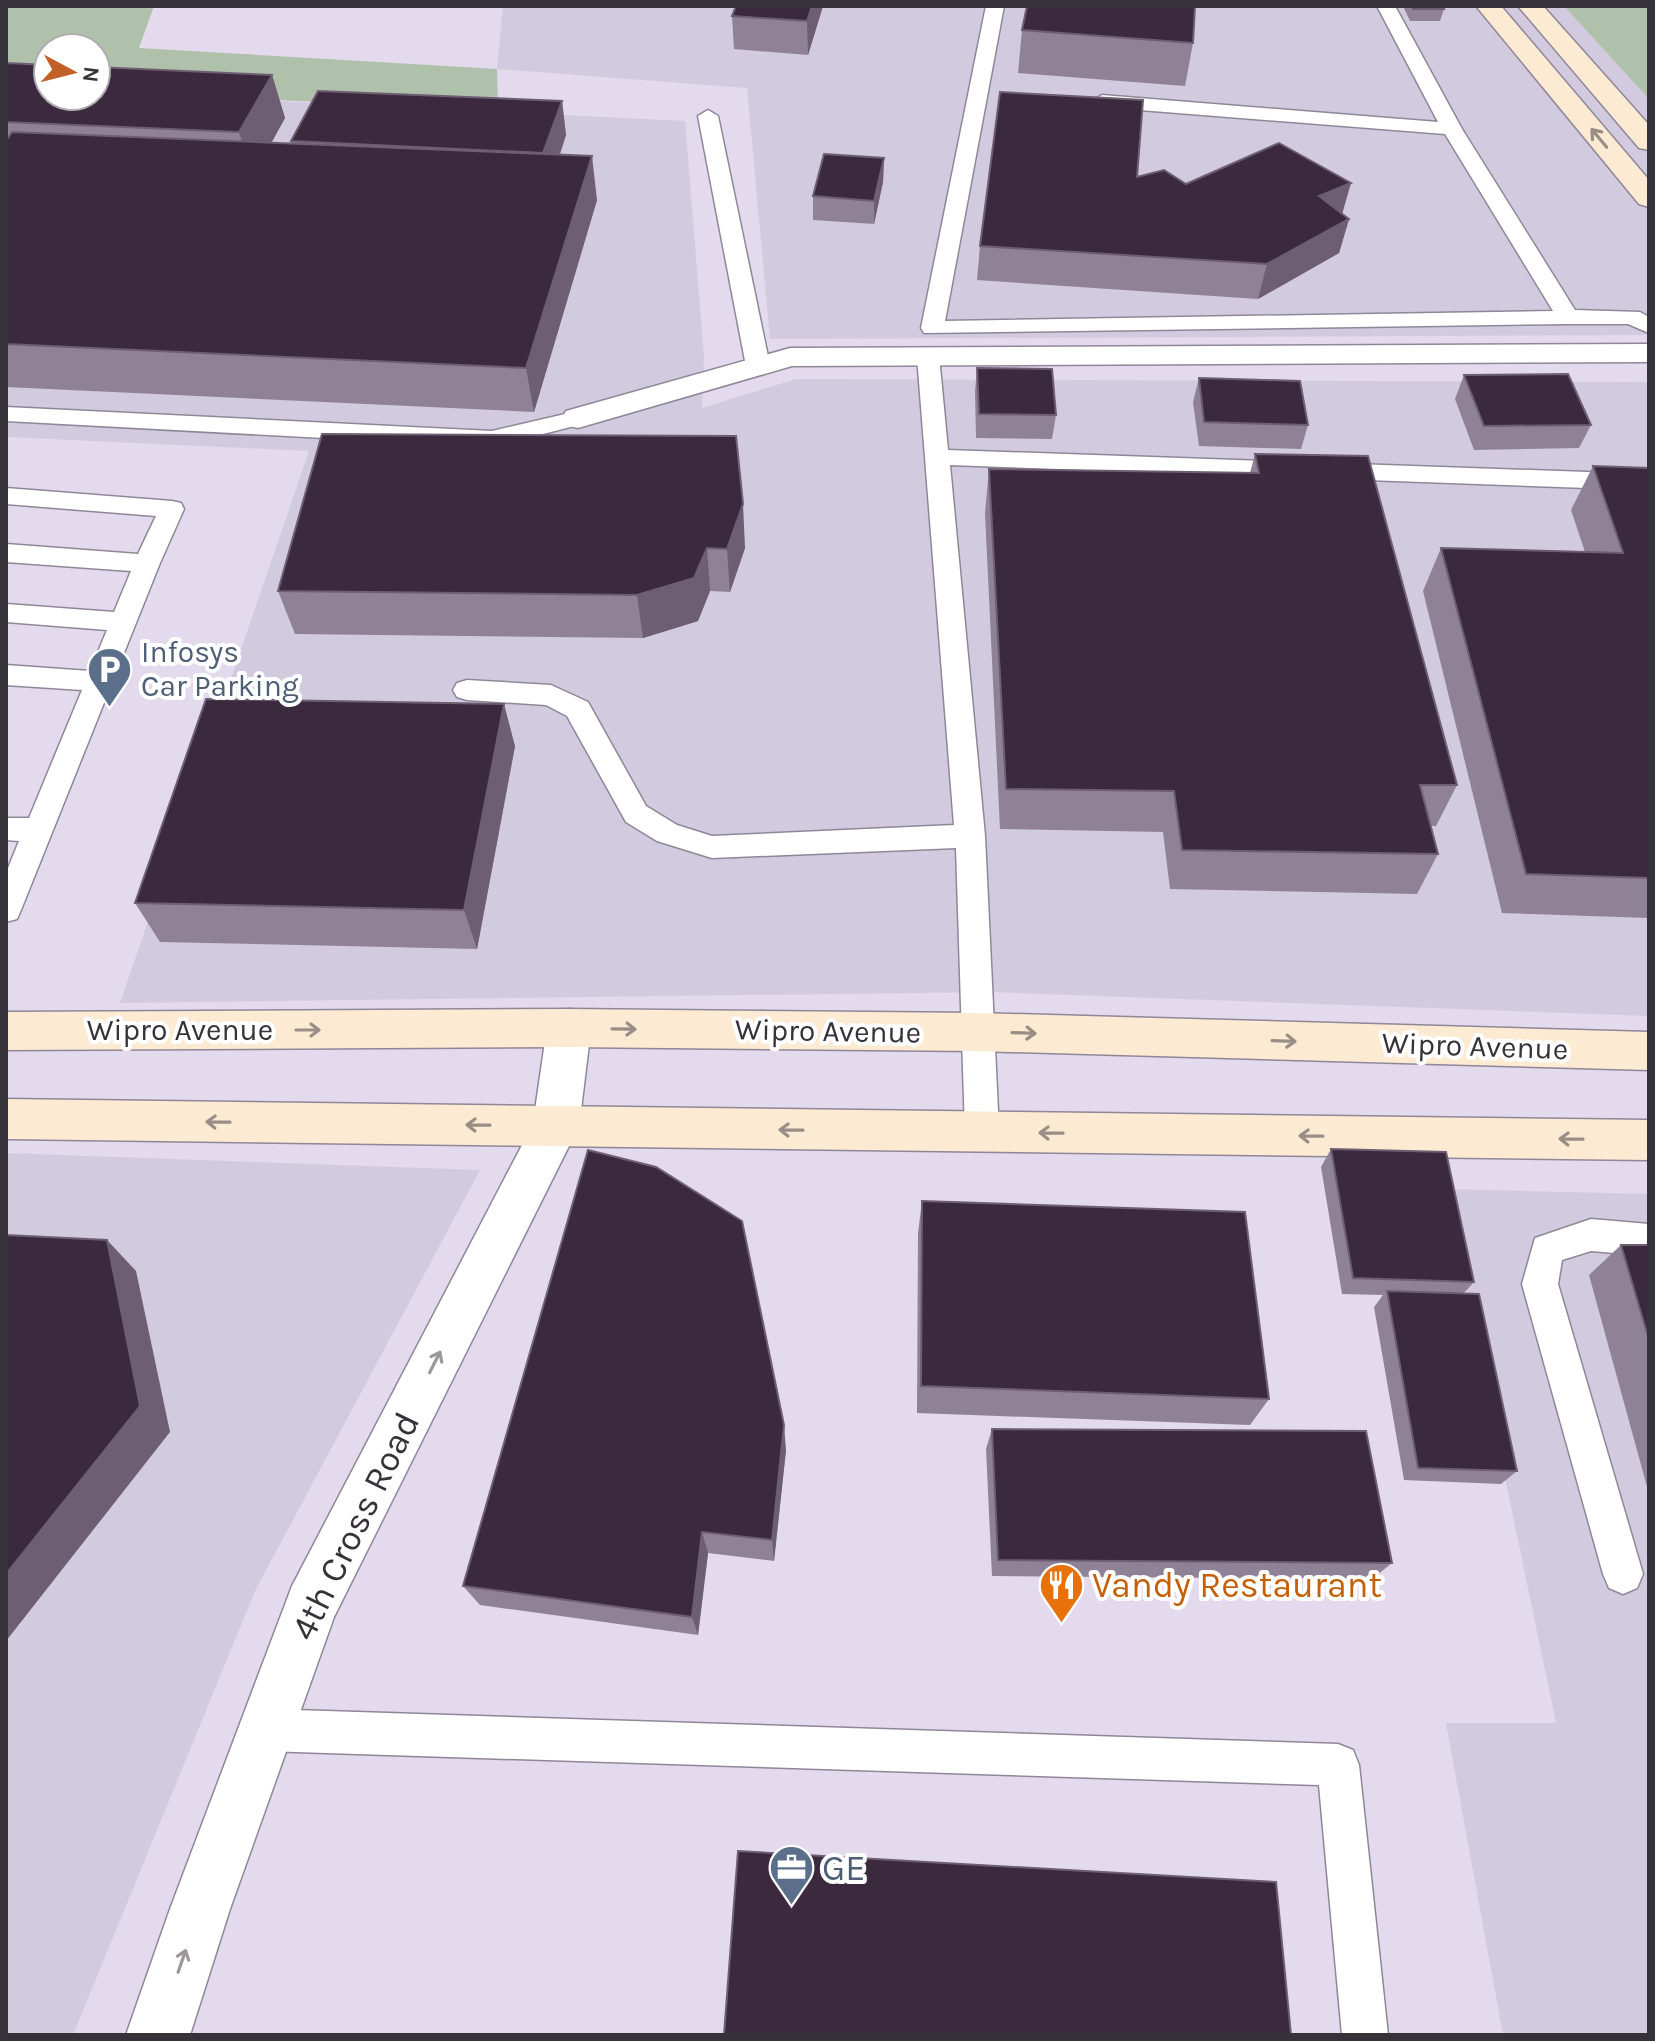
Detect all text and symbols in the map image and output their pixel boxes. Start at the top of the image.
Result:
north arrow [32,32,112,112]
text: N [77,65,105,84]
one-way arrow [1590,129,1608,149]
place label: Infosys Car Parking [141,634,299,704]
parking icon: Infosys Car Parking [86,645,134,708]
street label: Wipro Avenue [734,1011,922,1051]
street label: Wipro Avenue [87,1012,273,1048]
one-way arrow [610,1021,637,1037]
one-way arrow [294,1022,321,1038]
street label: Wipro Avenue [1381,1025,1569,1067]
one-way arrow [1010,1026,1037,1041]
one-way arrow [1270,1033,1297,1048]
one-way arrow [205,1114,232,1129]
one-way arrow [465,1118,492,1133]
one-way arrow [778,1122,805,1137]
one-way arrow [1038,1125,1065,1141]
one-way arrow [1298,1128,1325,1144]
one-way arrow [1558,1131,1585,1147]
one-way arrow [428,1350,444,1374]
street label: 4th Cross Road [282,1405,428,1647]
restaurant icon: Vandy Restaurant [1037,1561,1085,1624]
place label: Vandy Restaurant [1092,1564,1382,1606]
office icon: GE [767,1844,815,1907]
place label: GE [822,1847,865,1889]
one-way arrow [176,1949,191,1974]

